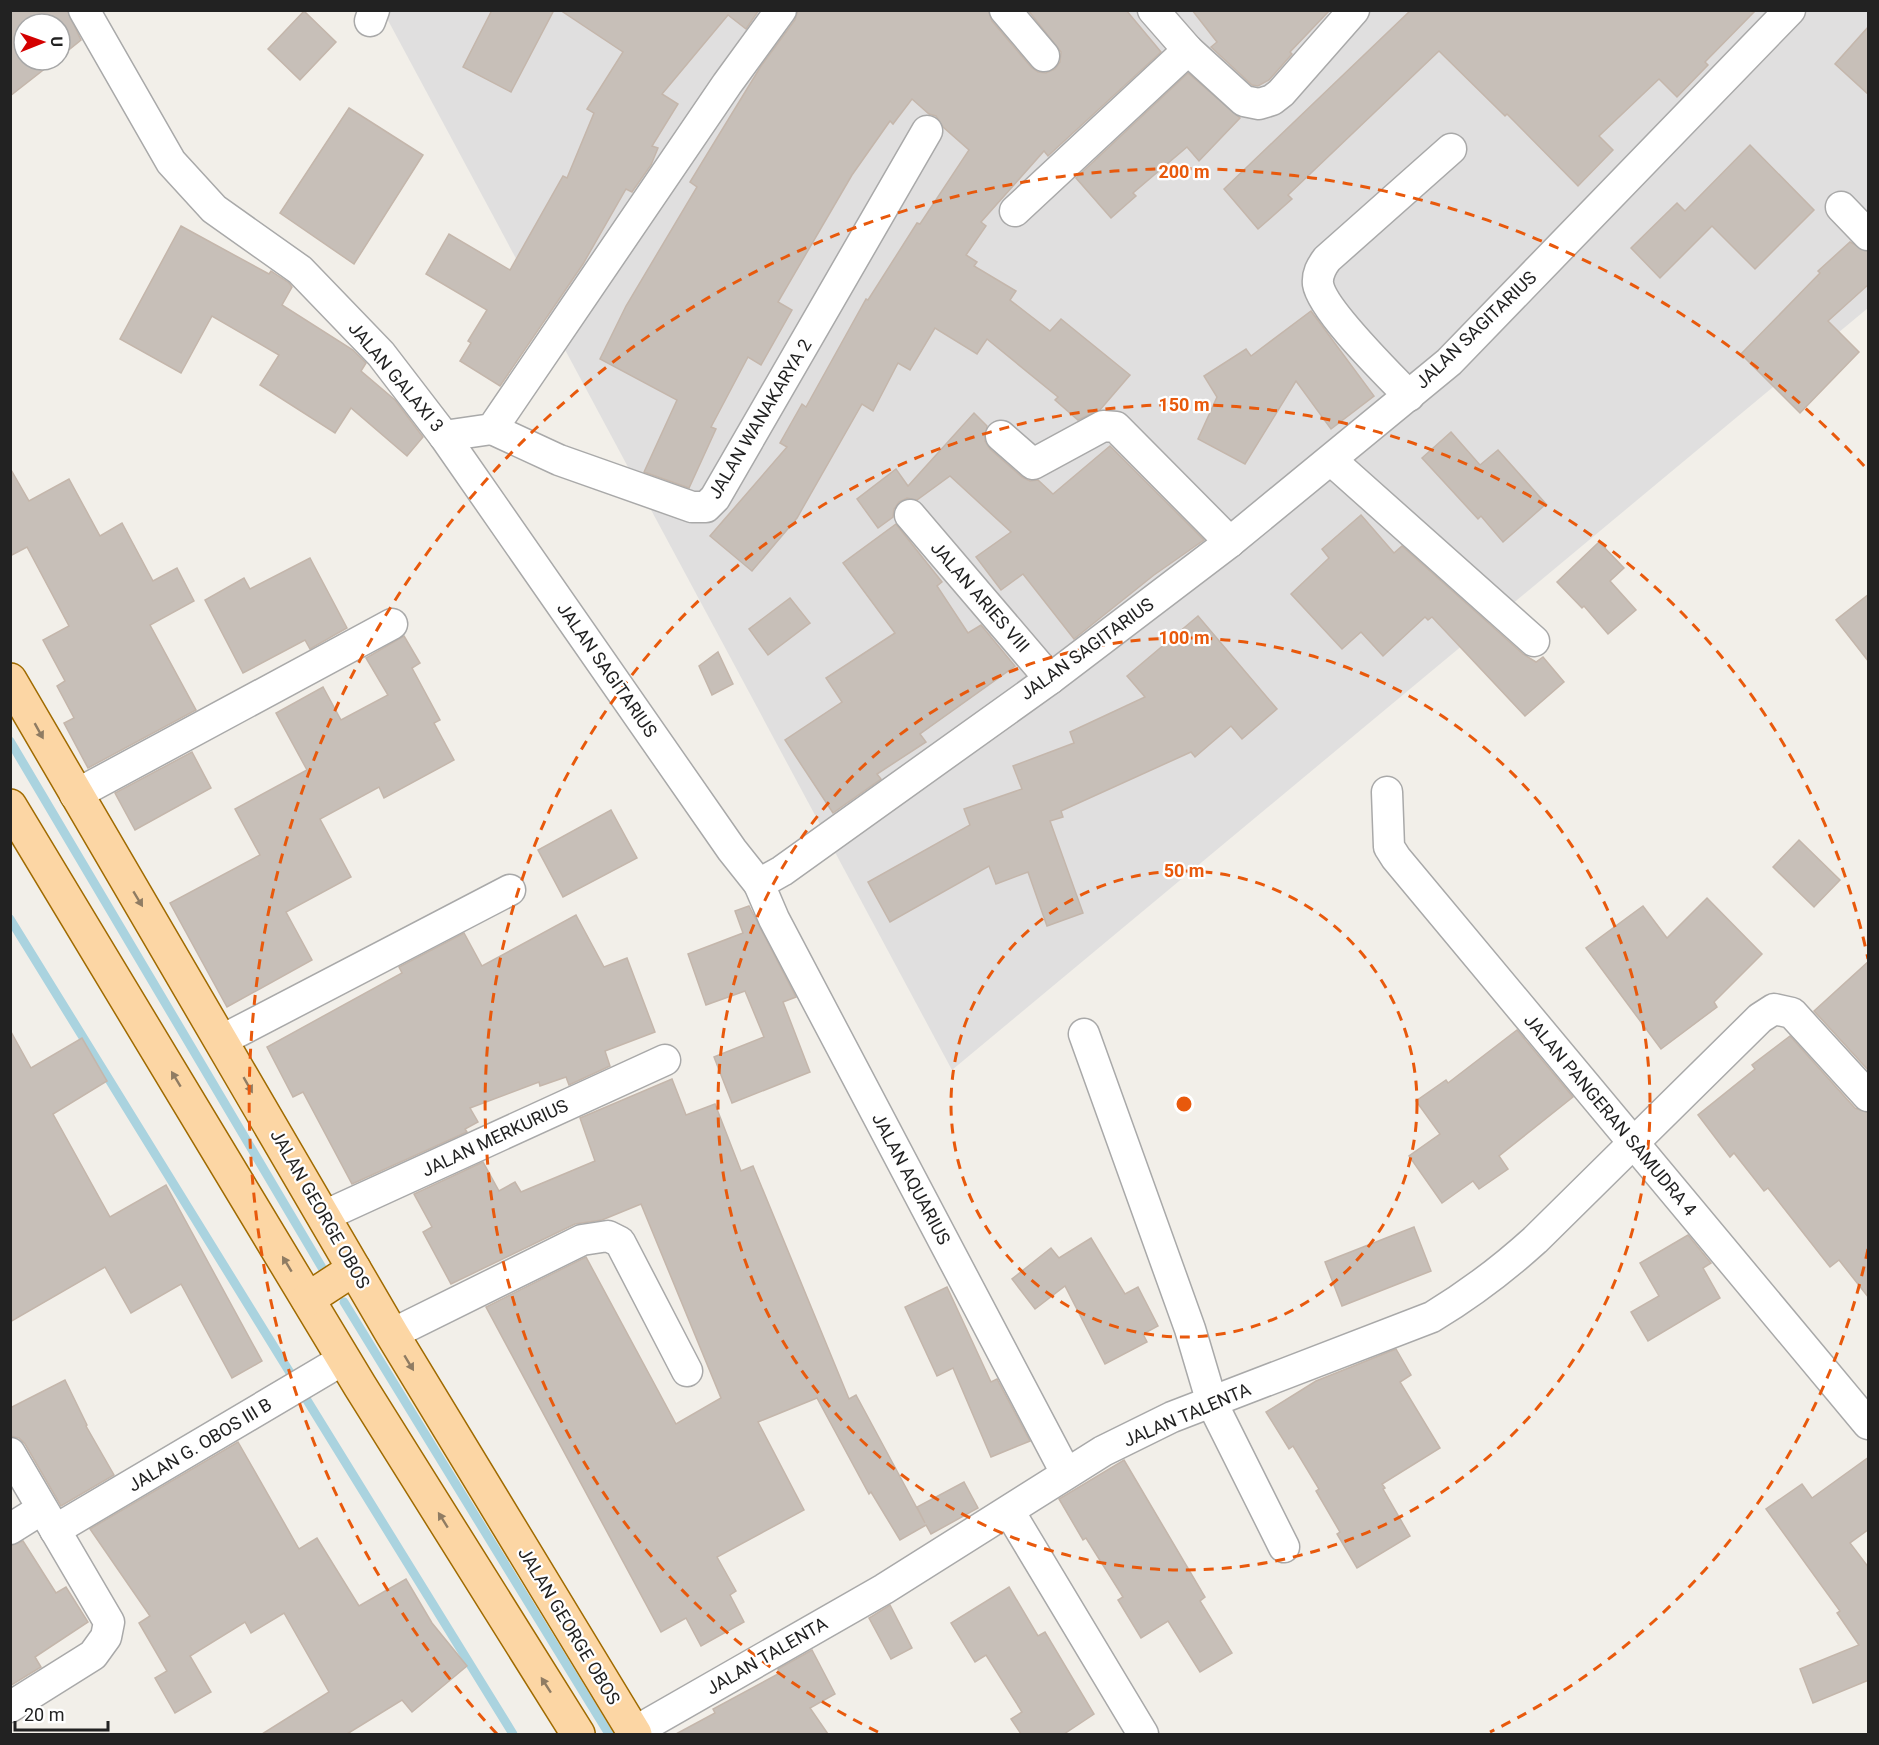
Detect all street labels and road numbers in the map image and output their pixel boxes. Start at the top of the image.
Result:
street label: JALAN SAGITARIUS [1411,266,1541,393]
street label: JALAN GALAXI 3 [344,318,448,436]
street label: JALAN WANAKARYA 2 [704,335,816,502]
street label: JALAN ARIES VIII [927,537,1034,656]
street label: JALAN SAGITARIUS [1016,593,1158,704]
street label: JALAN SAGITARIUS [553,598,662,741]
street label: JALAN PANGERAN SAMUDRA 4 [1520,1010,1701,1220]
street label: JALAN MERKURIUS [418,1094,571,1181]
street label: JALAN AQUARIUS [868,1109,955,1248]
street label: JALAN GEORGE OBOS [266,1126,375,1292]
street label: JALAN TALENTA [1120,1378,1254,1451]
street label: JALAN G. OBOS III B [124,1393,275,1496]
street label: JALAN GEORGE OBOS [514,1543,625,1709]
street label: JALAN TALENTA [703,1612,831,1699]

